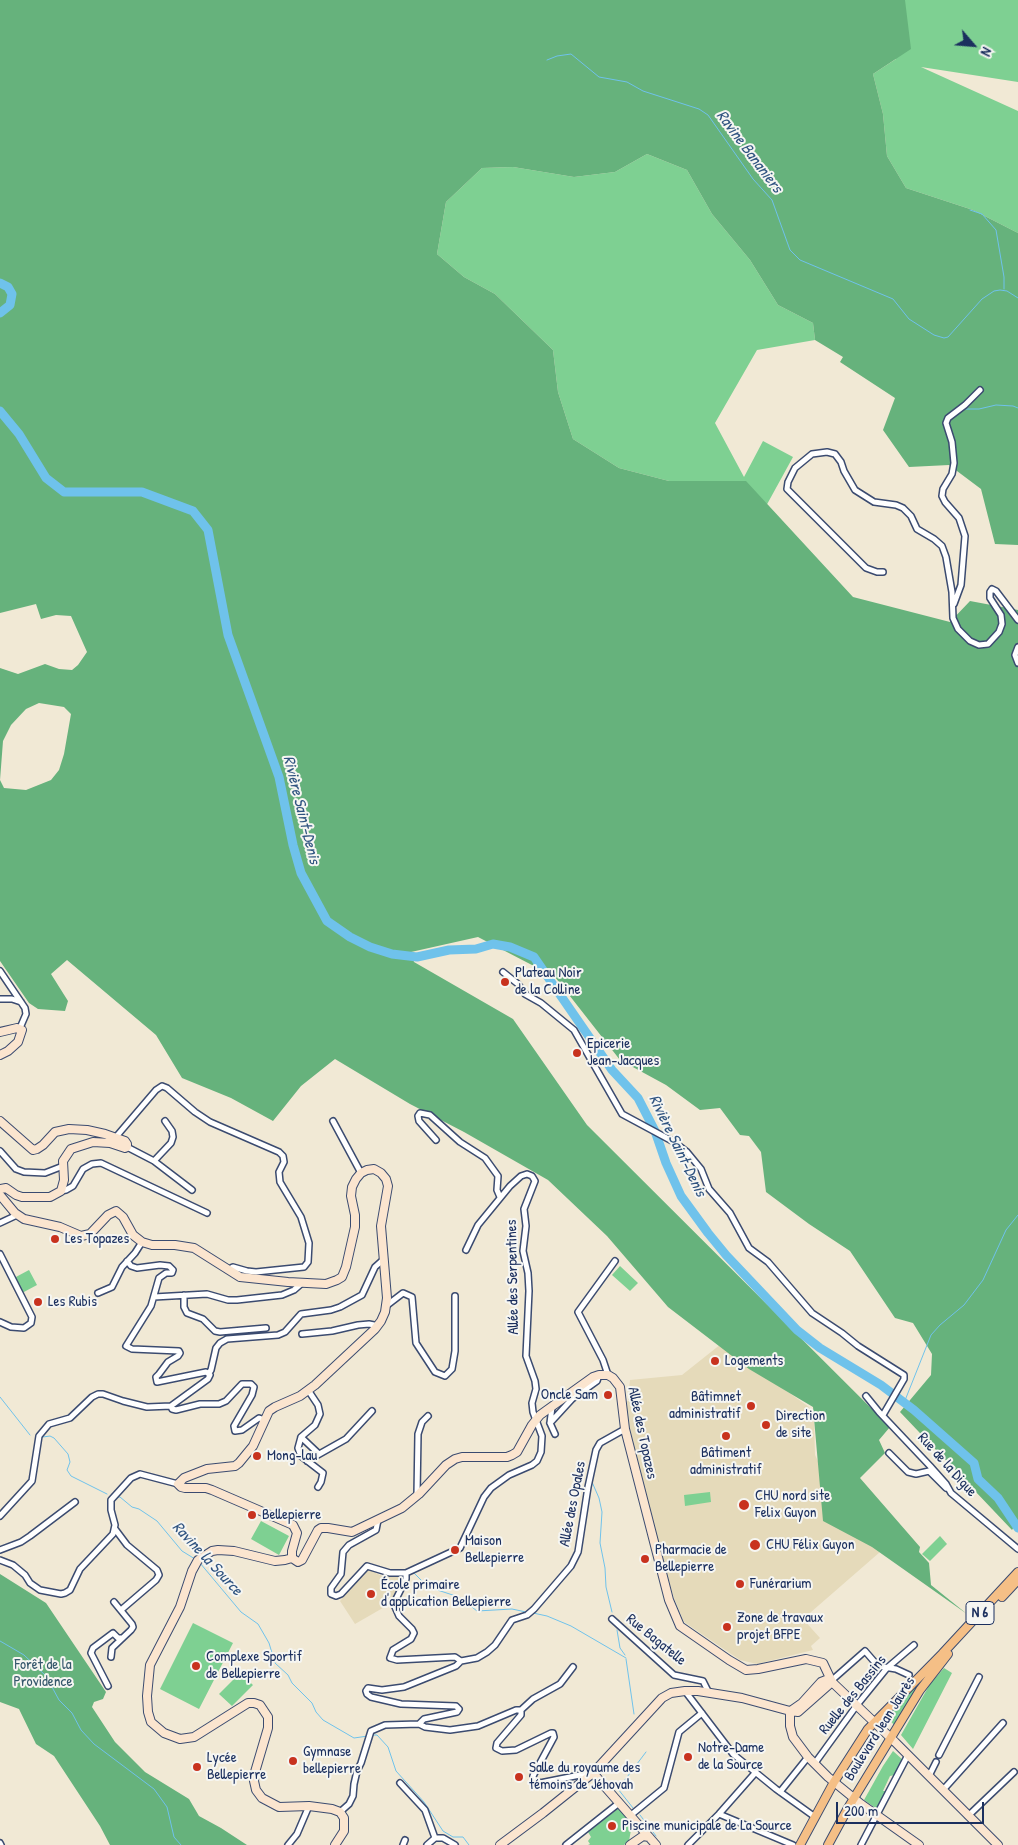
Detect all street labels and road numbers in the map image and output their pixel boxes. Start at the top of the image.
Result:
street label: Allée des Serpentines [503,1219,523,1335]
street label: Allée des Topazes [623,1385,661,1481]
street label: Rue de la Digue [914,1429,980,1501]
street label: Allée des Opales [556,1460,590,1548]
road number: N 6 [966,1602,994,1625]
street label: Rue Bagatelle [622,1610,690,1670]
street label: Ruelle des Bassins [816,1652,890,1738]
street label: Boulevard Jean Jaurès [841,1674,919,1784]

